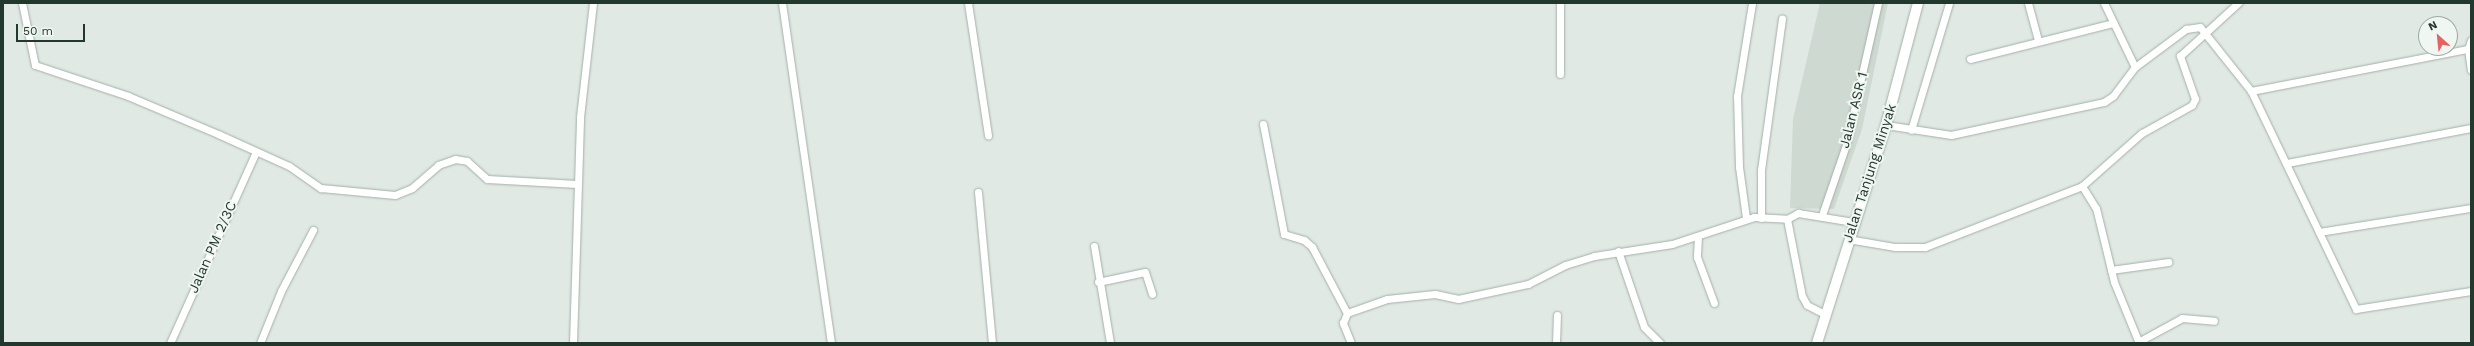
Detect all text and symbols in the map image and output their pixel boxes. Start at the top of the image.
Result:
scale bar [18,16,87,42]
north arrow [2418,16,2458,56]
text: N [2426,18,2439,33]
text: 50 m [23,24,53,38]
street label: Jalan ASR 1 [1835,70,1871,150]
street label: Jalan Tanjung Minyak [1839,101,1899,245]
street label: Jalan PM 2/3C [184,199,240,295]

